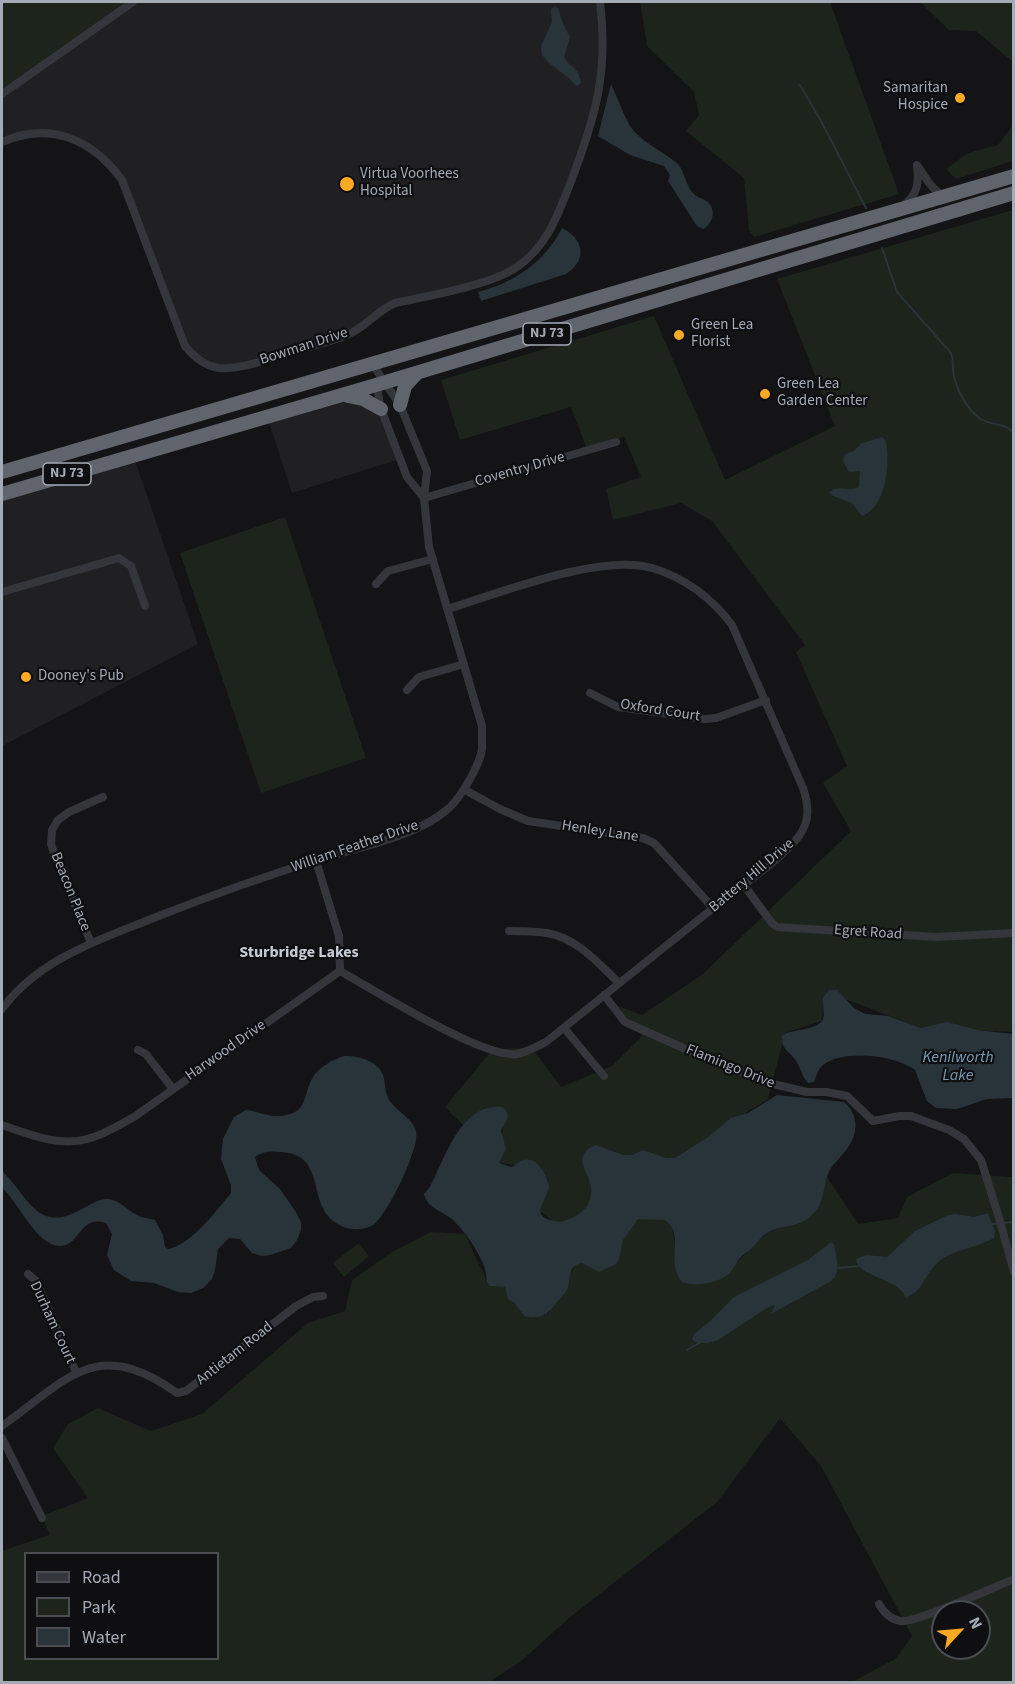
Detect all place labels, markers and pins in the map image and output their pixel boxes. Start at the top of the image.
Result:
place label: Samaritan Hospice [883,80,948,115]
marker: Samaritan Hospice [953,91,967,105]
place label: Virtua Voorhees Hospital [360,166,459,201]
marker: Virtua Voorhees Hospital [338,175,356,193]
place label: Green Lea Florist [691,317,753,352]
marker: Green Lea Florist [672,328,686,342]
place label: Green Lea Garden Center [777,376,868,411]
marker: Green Lea Garden Center [758,387,772,401]
place label: Dooney's Pub [38,668,124,686]
marker: Dooney's Pub [19,670,33,684]

